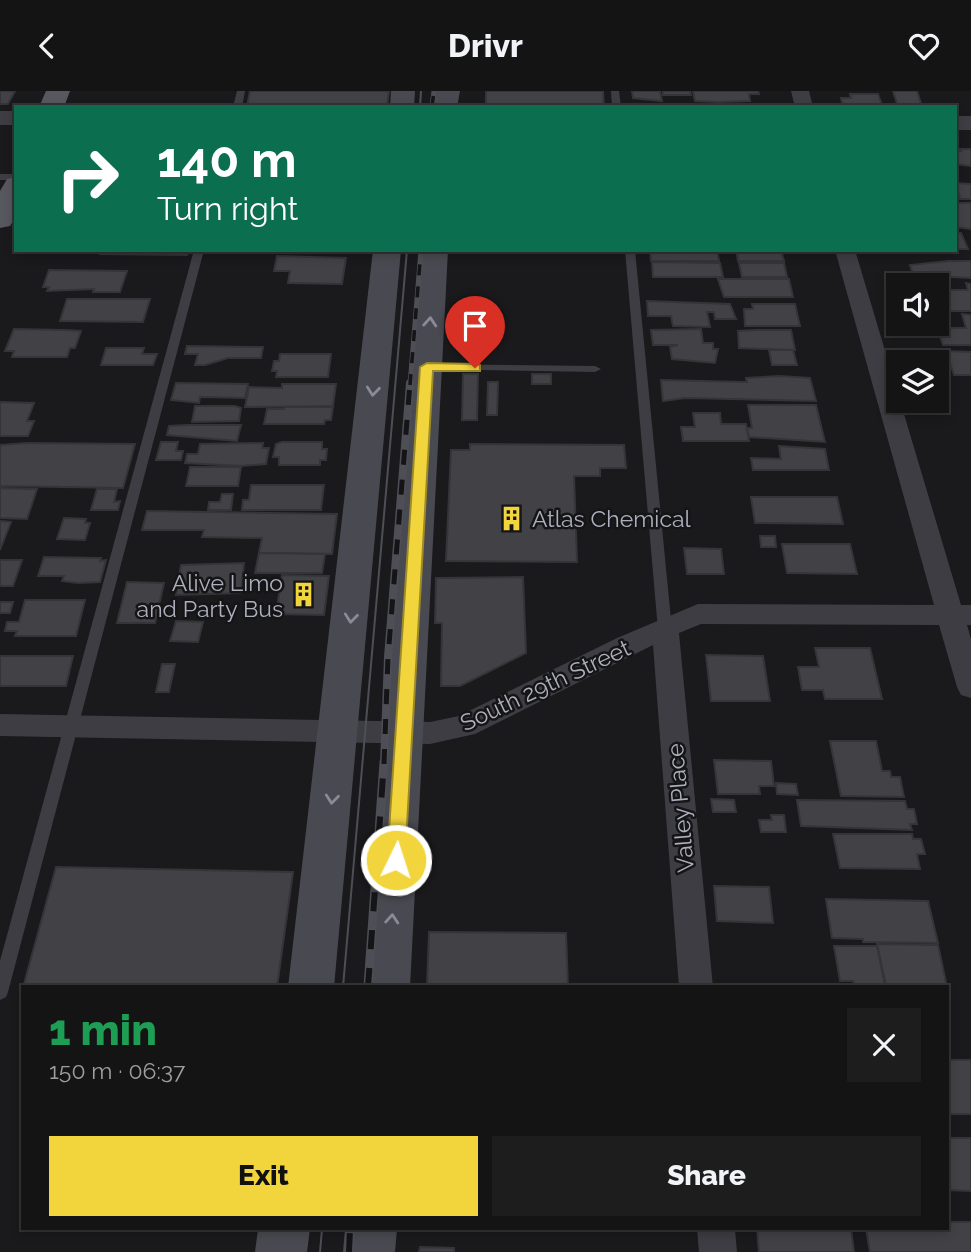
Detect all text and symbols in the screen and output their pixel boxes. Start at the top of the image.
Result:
icon: back [28,27,66,65]
text: Drivr [448,27,523,64]
icon: heart [905,27,943,65]
text: 140 m [157,131,297,188]
icon: right [42,133,133,224]
text: Turn right [157,190,298,227]
map controls [886,273,949,413]
button: sound [886,273,949,336]
pin [445,296,505,368]
icon: arrive [456,307,494,345]
one-way arrow [422,316,437,327]
button: layers [886,350,949,413]
one-way arrow [366,386,381,397]
building icon: Atlas Chemical [498,504,526,532]
place label: Atlas Chemical [532,505,692,532]
place label: Alive Limo and Party Bus [137,569,283,622]
building icon: Alive Limo and Party Bus [289,581,317,609]
one-way arrow [343,612,358,623]
street label: South 29th Street [456,634,635,736]
street label: Valley Place [661,742,699,874]
one-way arrow [324,793,339,805]
position arrow [359,823,433,897]
one-way arrow [384,913,399,924]
text: 1 min [49,1006,157,1055]
button: close [847,1008,921,1082]
text: 150 m · 06:37 [49,1057,185,1084]
button: Exit [49,1136,478,1216]
button: Share [492,1136,921,1216]

